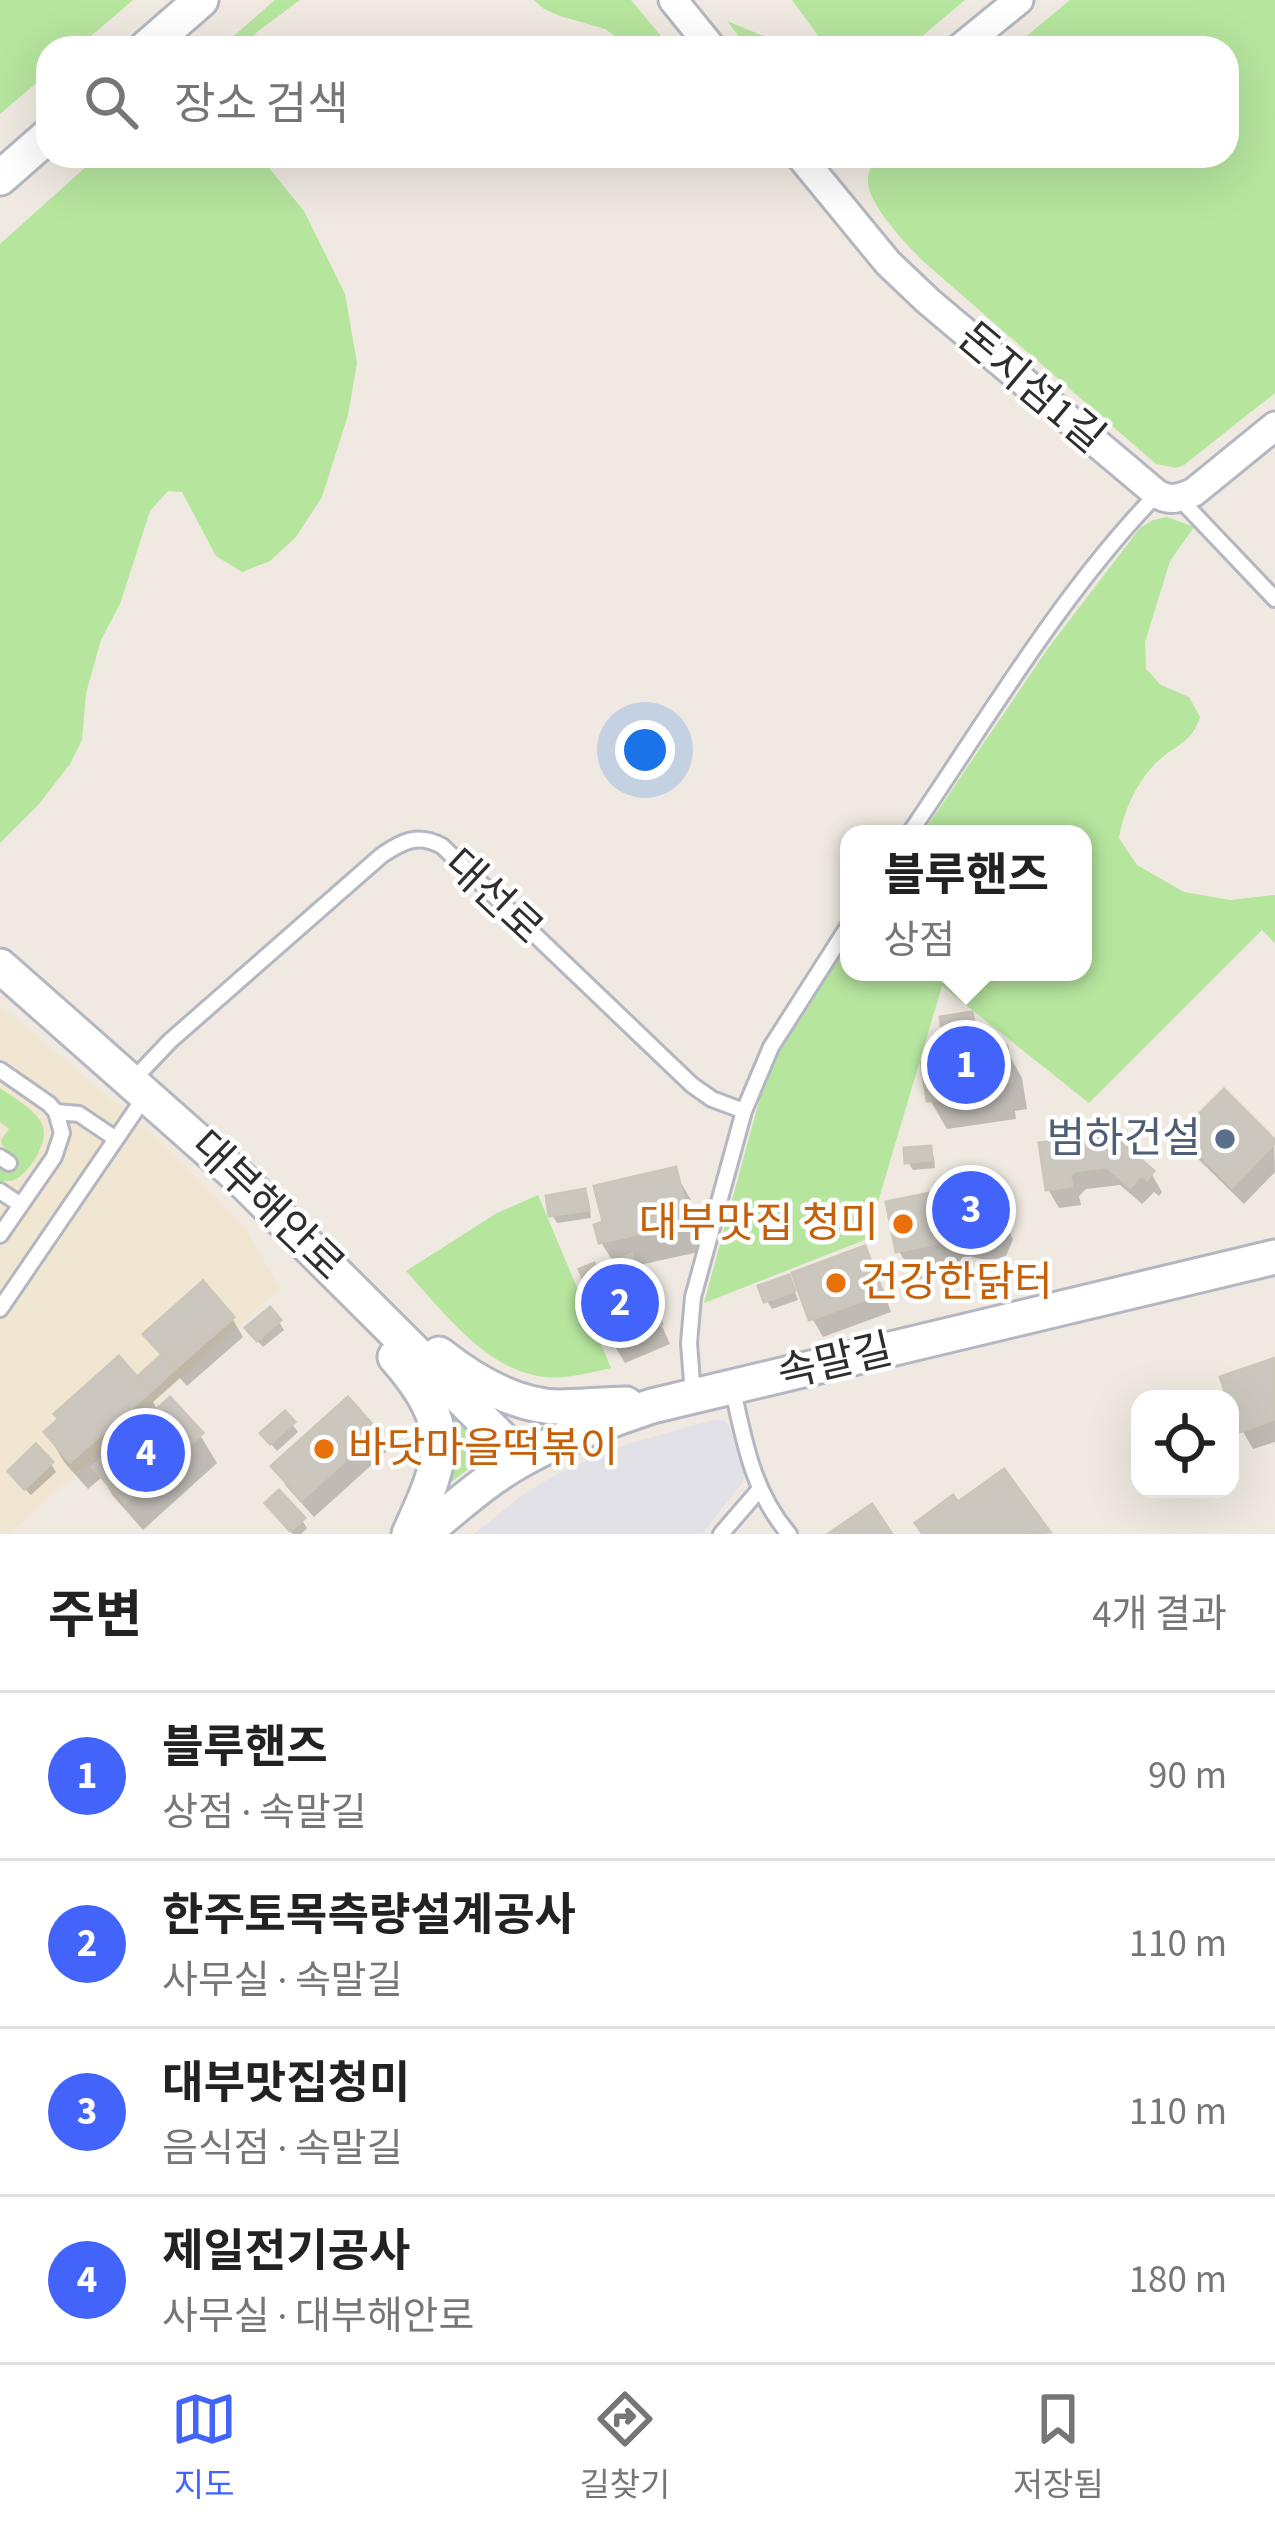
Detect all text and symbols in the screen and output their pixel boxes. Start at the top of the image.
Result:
search box [36,36,1239,168]
icon: search [78,69,144,135]
text: 장소 검색 [174,73,349,137]
street label: 돈지섬1길 [945,309,1117,467]
your location [615,720,675,780]
popup [840,825,1092,981]
street label: 대선로 [430,836,556,958]
text: 블루핸즈 [883,844,1049,908]
text: 상점 [883,913,955,969]
pin: 1 [927,1020,1005,1110]
place label: 범하건설 [1046,1109,1201,1169]
street label: 대부해안로 [177,1117,357,1295]
marker: 범하건설 [1212,1126,1238,1152]
pin: 3 [932,1165,1010,1255]
place label: 대부맛집 청미 [639,1194,879,1254]
marker: 대부맛집 청미 [890,1211,916,1237]
place label: 건강한닭터 [860,1253,1053,1313]
pin: 2 [581,1258,659,1348]
marker: 건강한닭터 [823,1270,849,1296]
street label: 속말길 [772,1320,898,1404]
map controls [1131,1390,1239,1498]
button: locate [1131,1390,1239,1498]
pin: 4 [107,1408,185,1498]
place label: 바닷마을떡볶이 [348,1419,618,1479]
marker: 바닷마을떡볶이 [311,1436,337,1462]
text: 주변 [48,1580,142,1652]
text: 4개 결과 [1092,1587,1227,1643]
text: 블루핸즈 [162,1716,328,1780]
text: 1 [77,1748,97,1804]
text: 90 m [1148,1748,1227,1804]
text: 상점 · 속말길 [162,1785,367,1841]
text: 한주토목측량설계공사 [162,1884,576,1948]
text: 2 [77,1916,97,1972]
text: 110 m [1129,1916,1227,1972]
text: 사무실 · 속말길 [162,1953,403,2009]
text: 대부맛집청미 [162,2052,410,2116]
text: 3 [77,2084,97,2140]
text: 110 m [1129,2084,1227,2140]
text: 음식점 · 속말길 [162,2121,403,2177]
text: 제일전기공사 [162,2220,410,2284]
text: 4 [77,2252,97,2308]
text: 180 m [1129,2252,1227,2308]
text: 사무실 · 대부해안로 [162,2289,474,2345]
tab: 지도 [171,2386,237,2509]
tab: 길찾기 [579,2386,670,2509]
tab: 저장됨 [1013,2386,1104,2509]

